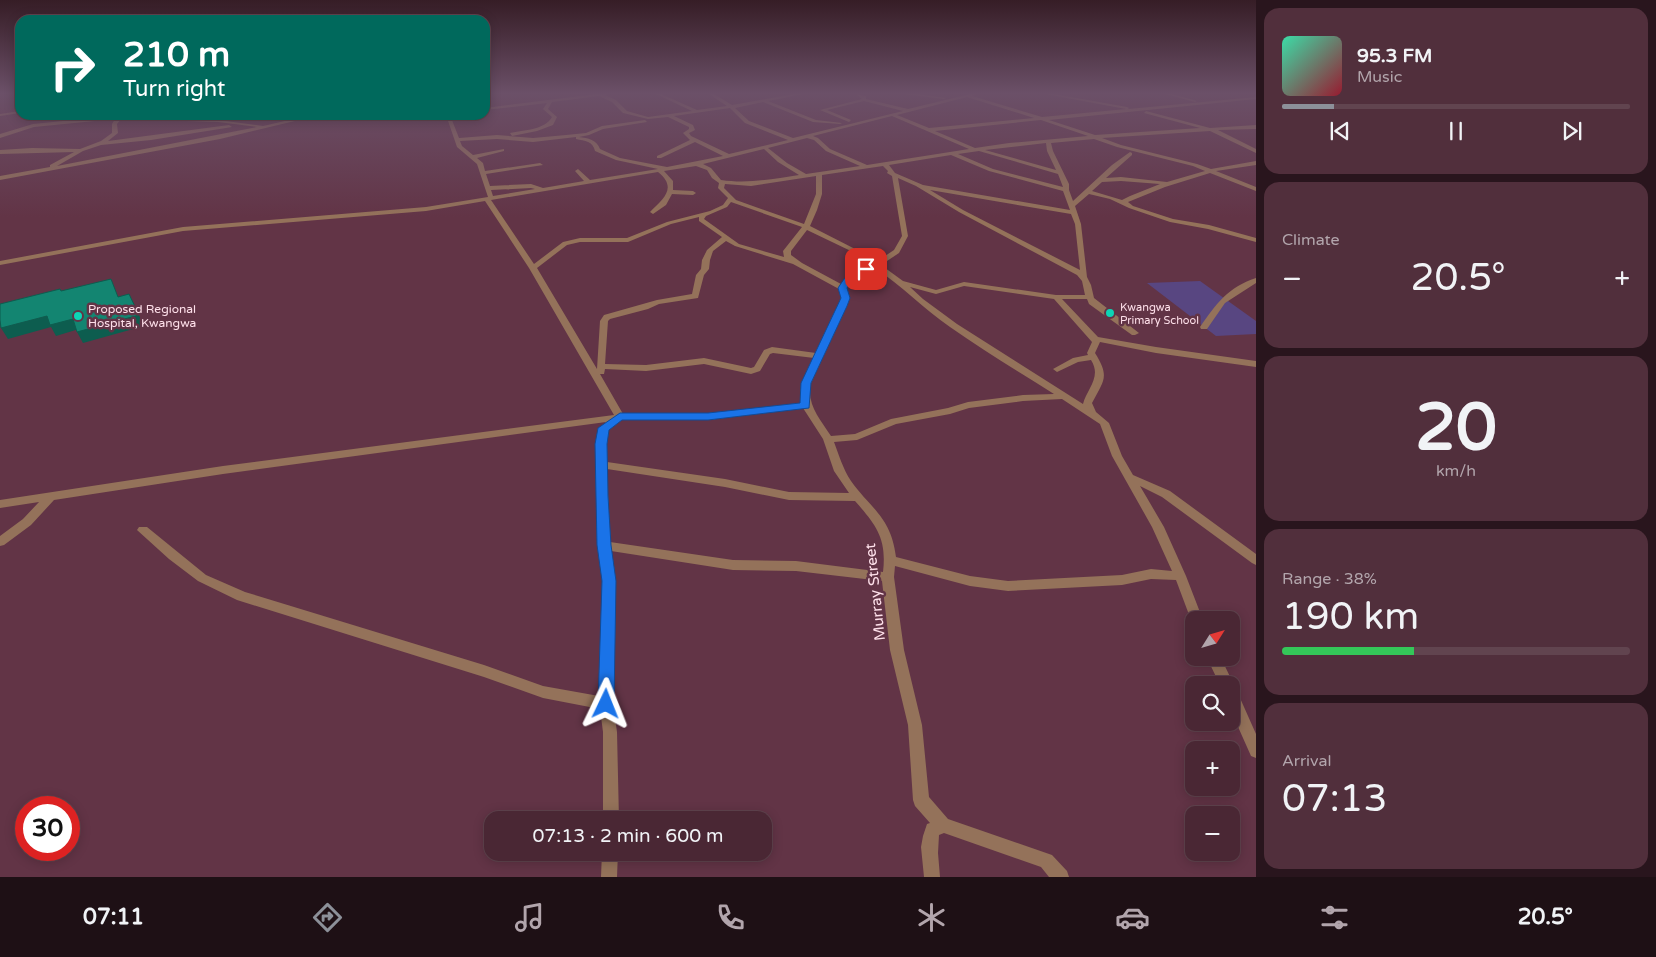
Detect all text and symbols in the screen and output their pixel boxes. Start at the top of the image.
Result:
text: 210 m [123,34,230,76]
icon: right [40,35,105,100]
text: 95.3 FM [1357,45,1432,67]
text: Music [1357,67,1402,87]
text: Turn right [123,76,225,102]
icon: previous [1326,117,1354,145]
icon: pause [1442,117,1470,145]
icon: next [1558,117,1586,145]
text: Climate [1282,230,1340,250]
pin [845,248,887,290]
icon: arrive [852,255,880,283]
text: 20.5° [1411,255,1506,301]
text: − [1282,262,1302,296]
text: + [1614,262,1630,296]
place label: Kwangwa Primary School [1120,301,1199,327]
place label: Proposed Regional Hospital, Kwangwa [88,302,196,330]
marker: Kwangwa Primary School [1104,307,1116,319]
marker: Proposed Regional Hospital, Kwangwa [72,310,84,322]
text: 20 [1415,389,1497,468]
text: km/h [1436,461,1476,481]
street label: Murray Street [861,542,889,642]
text: Range · 38% [1282,569,1377,589]
text: 190 km [1282,594,1419,640]
north arrow [1185,611,1240,666]
map controls [1185,611,1240,861]
button: search [1185,676,1240,731]
position arrow [579,677,631,729]
button: + [1185,741,1240,796]
text: Arrival [1282,751,1331,771]
text: 07:13 [1282,776,1387,822]
speed limit sign: 30 [15,796,80,861]
button: − [1185,806,1240,861]
text: 07:13 · 2 min · 600 m [532,825,724,847]
icon: directions [310,900,345,935]
icon: music [512,900,547,935]
icon: phone [713,900,748,935]
icon: climate [914,900,949,935]
icon: car [1115,900,1150,935]
icon: filters [1317,900,1352,935]
text: 07:11 [83,904,144,930]
text: 20.5° [1518,904,1573,930]

